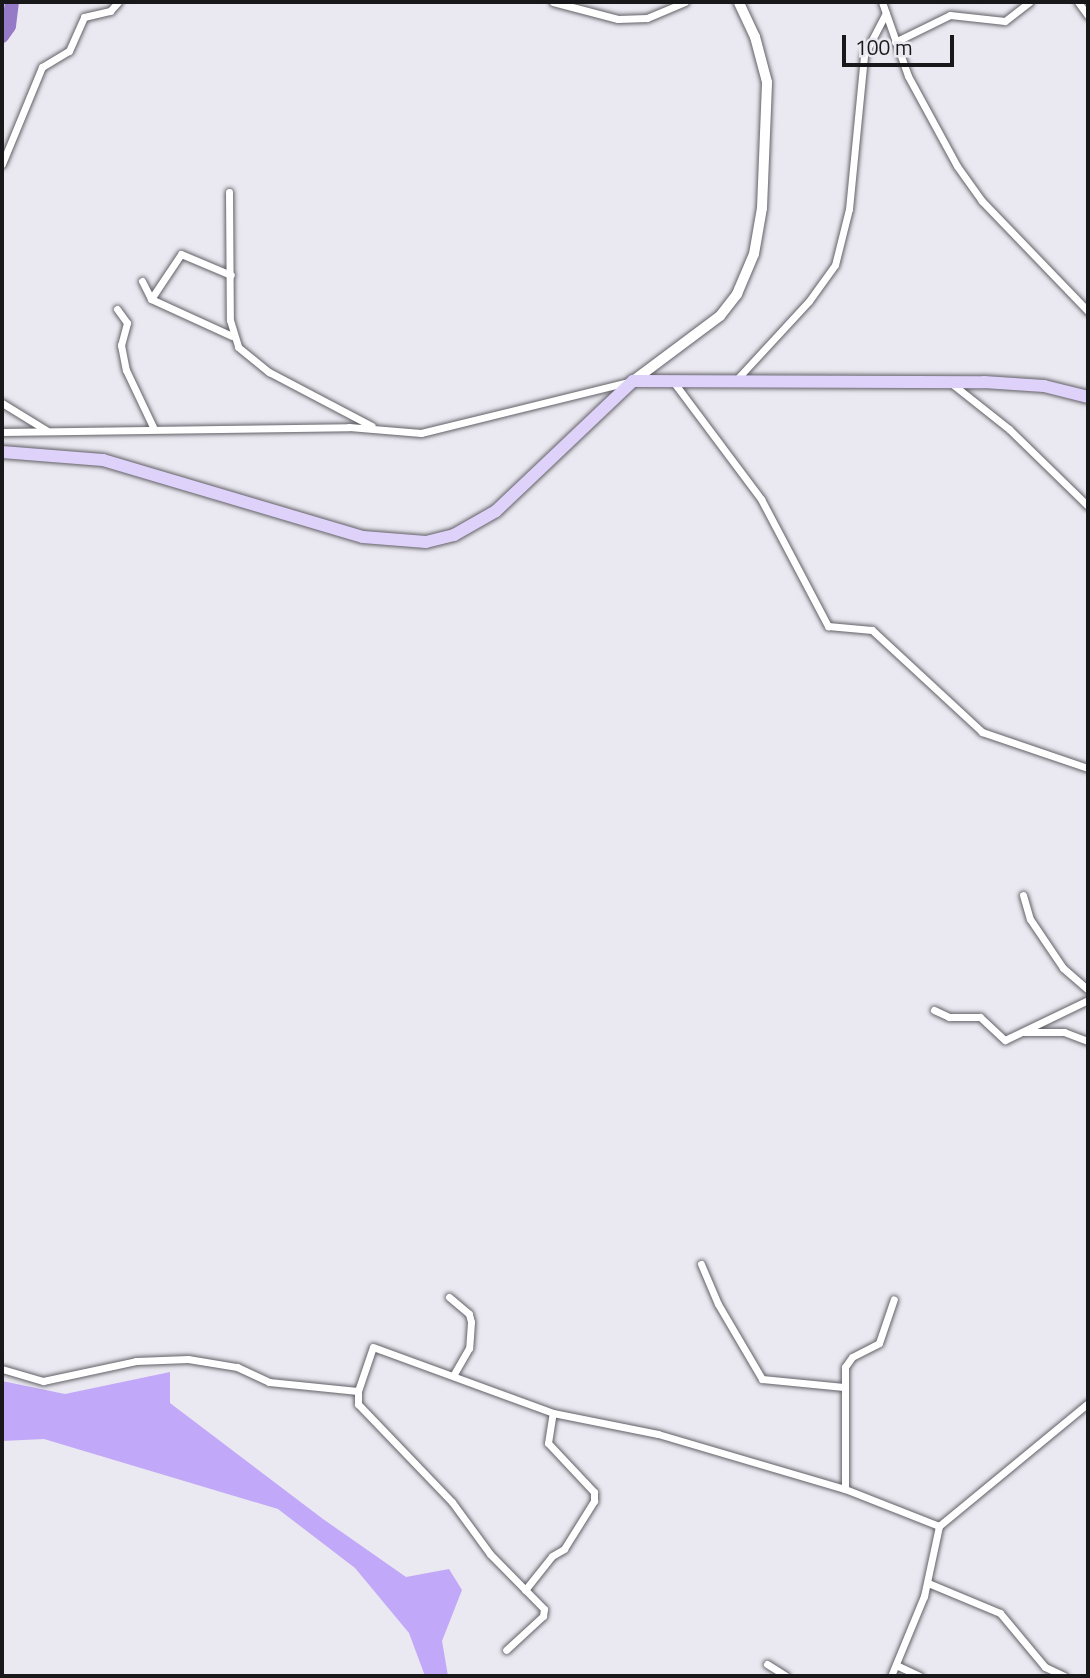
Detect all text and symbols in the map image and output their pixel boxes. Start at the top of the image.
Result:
scale bar [845,21,957,65]
text: 100 m [855,31,912,63]

